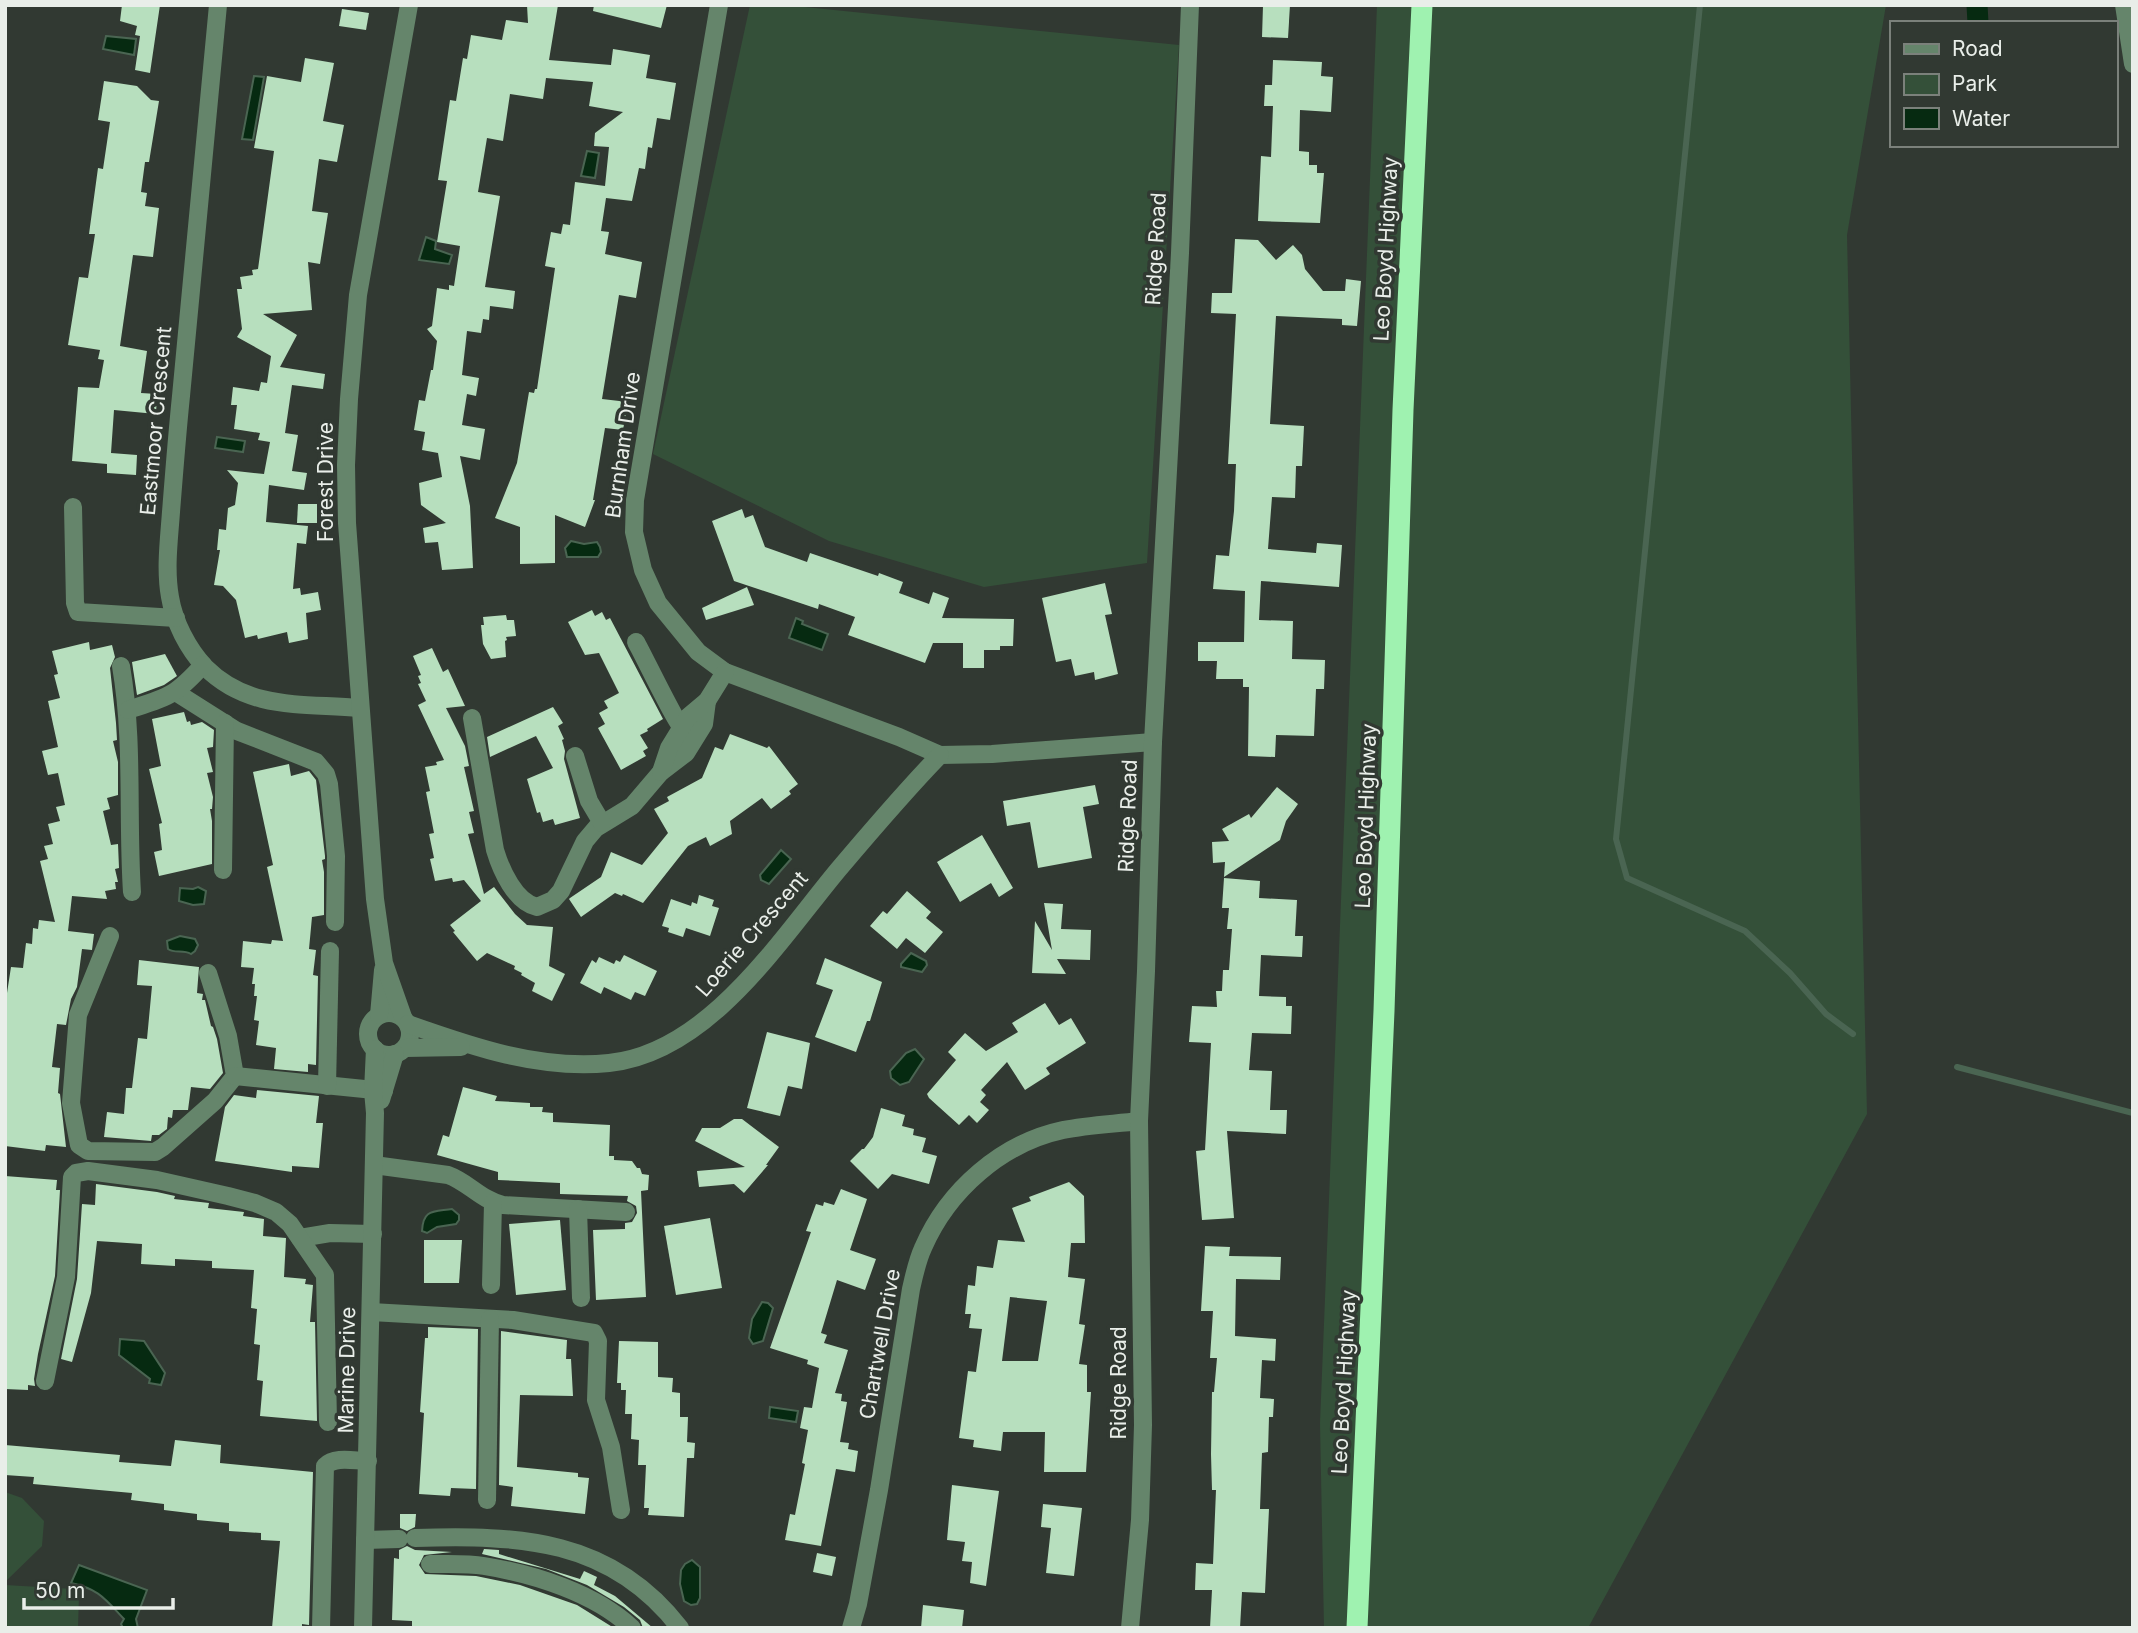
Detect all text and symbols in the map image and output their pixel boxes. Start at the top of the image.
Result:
legend [1890,21,2117,147]
text: Road [1952,36,2003,61]
text: Park [1952,71,1997,96]
text: Water [1952,106,2010,131]
street label: Leo Boyd Highway [1368,156,1403,342]
street label: Ridge Road [1140,192,1171,306]
street label: Eastmoor Crescent [135,325,176,516]
street label: Burnham Drive [600,370,645,520]
street label: Forest Drive [313,422,338,542]
street label: Leo Boyd Highway [1350,723,1381,909]
street label: Ridge Road [1113,759,1142,873]
street label: Loerie Crescent [690,866,813,1001]
street label: Chartwell Drive [854,1267,905,1421]
street label: Leo Boyd Highway [1326,1289,1361,1475]
street label: Marine Drive [333,1306,360,1434]
street label: Ridge Road [1106,1326,1131,1440]
scale bar [24,1566,173,1610]
text: 50 m [35,1578,85,1603]

